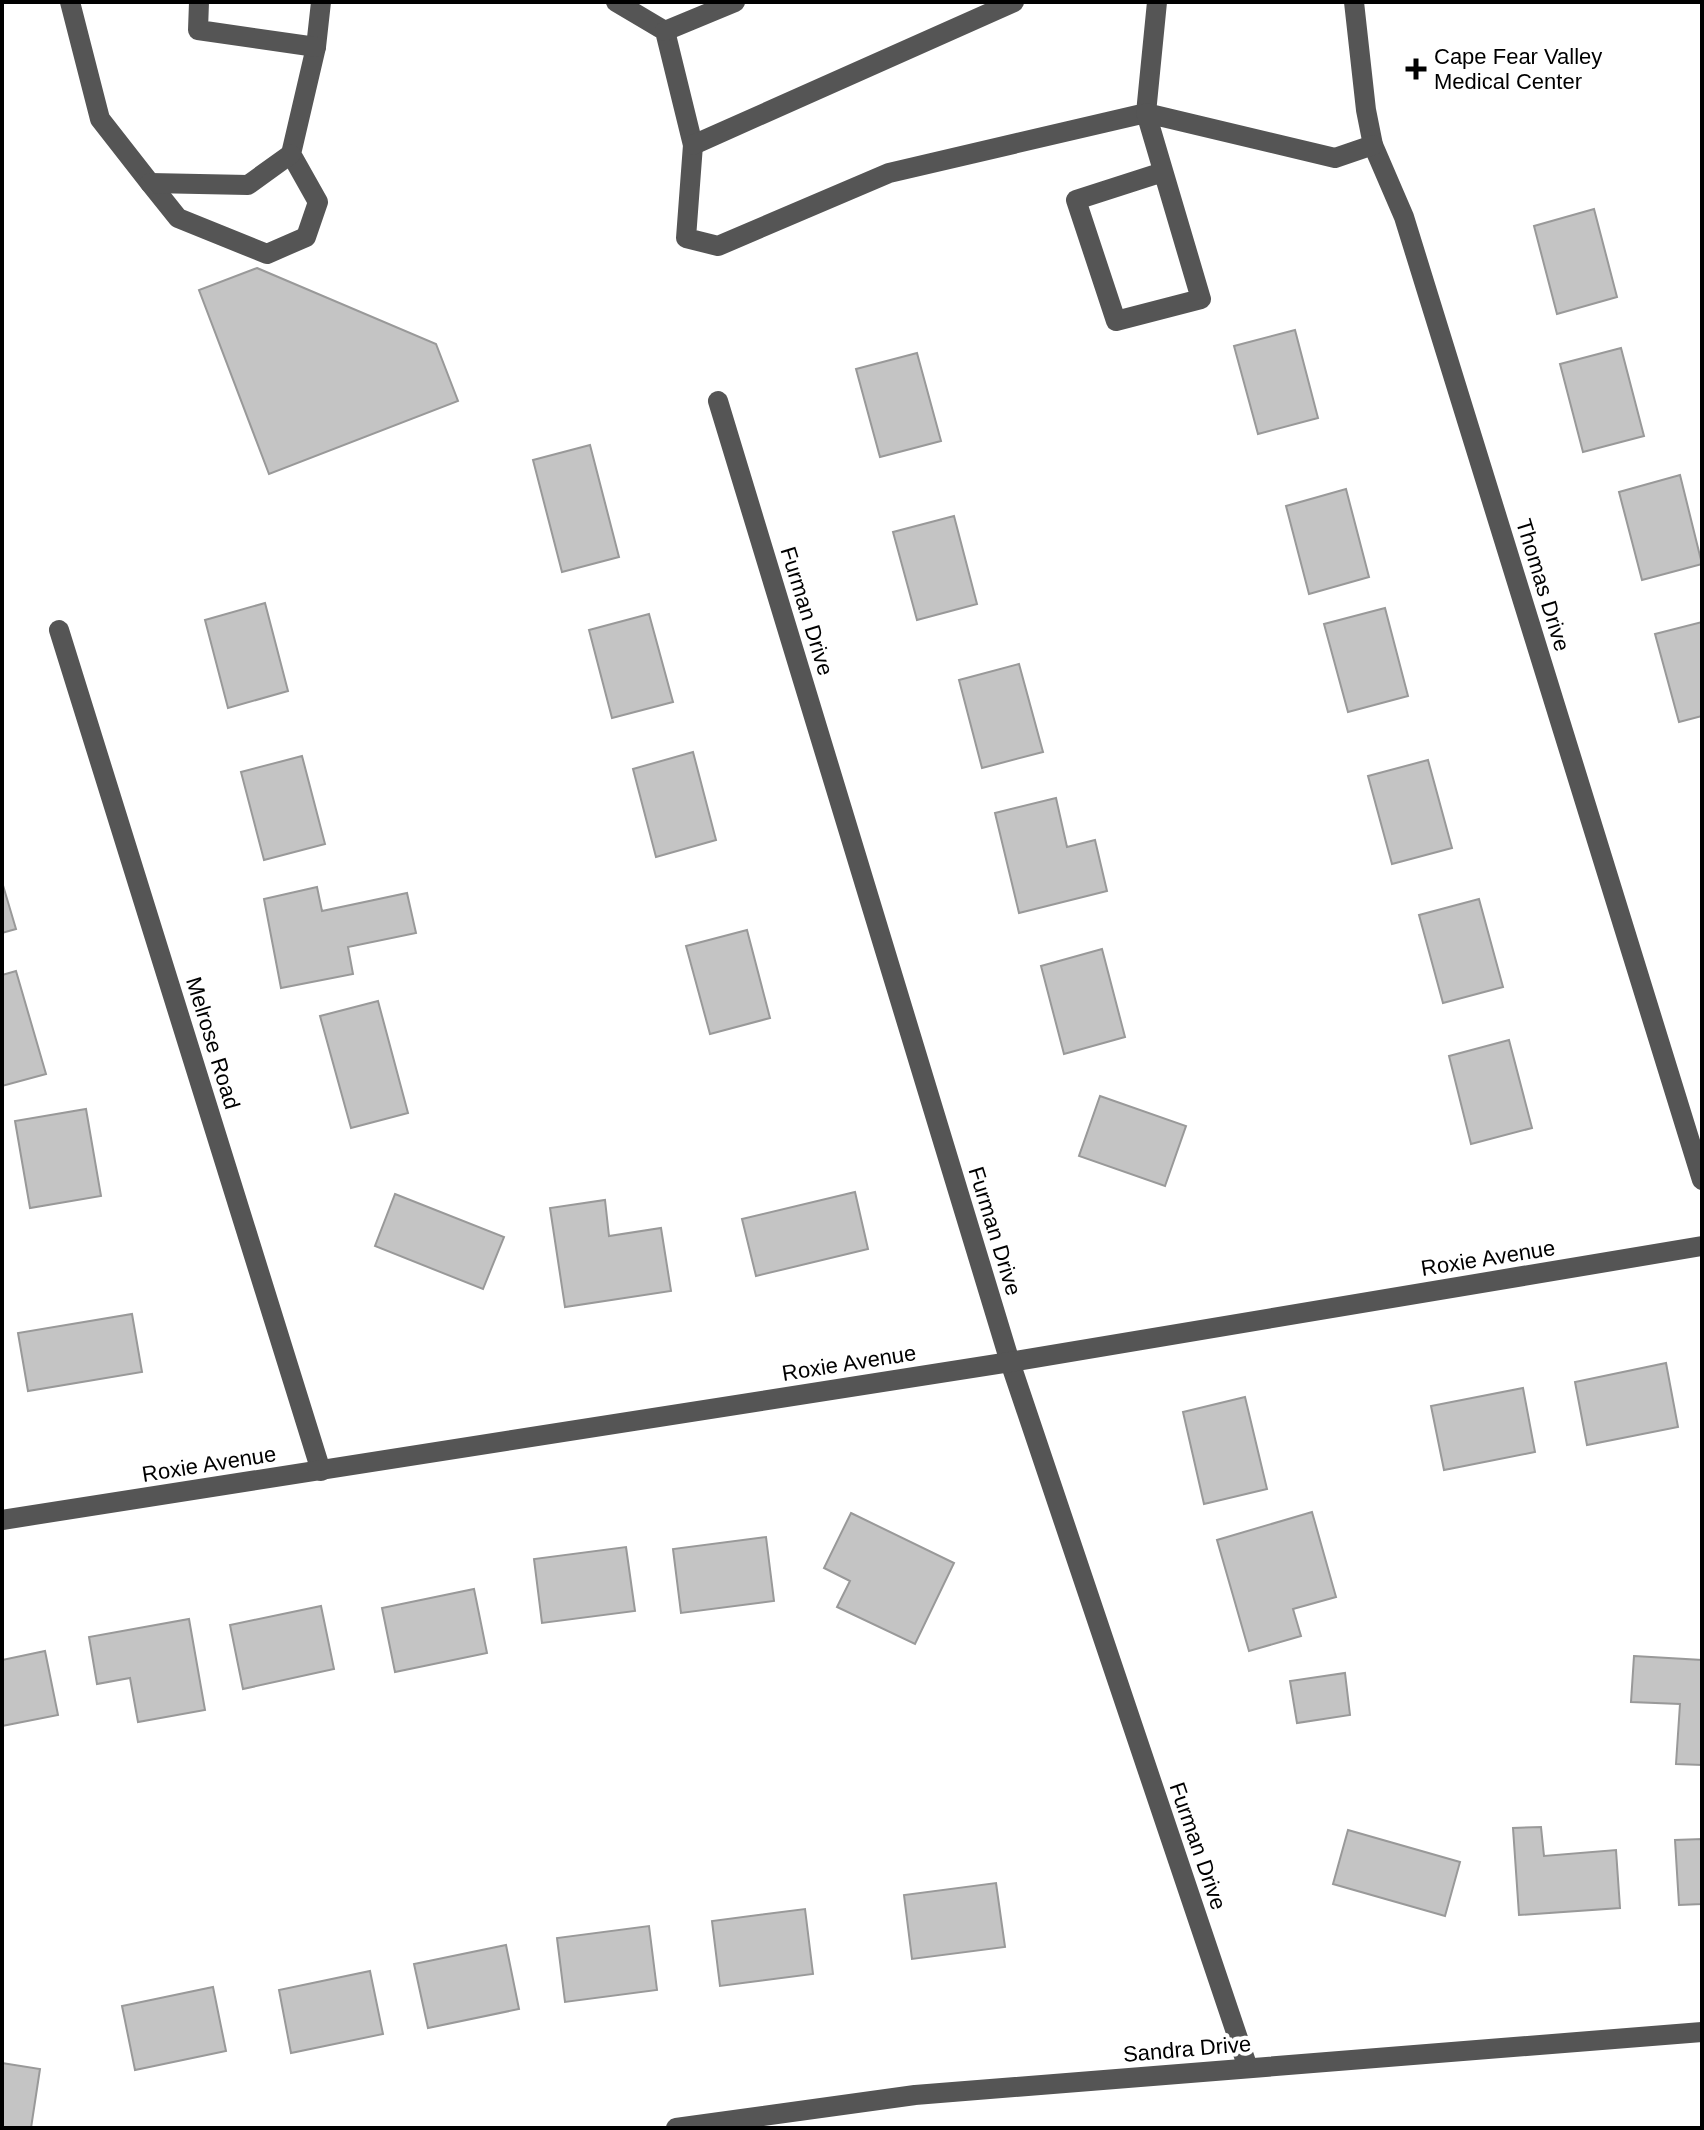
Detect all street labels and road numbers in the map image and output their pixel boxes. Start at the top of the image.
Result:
street label: Thomas Drive [1511,516,1575,654]
street label: Furman Drive [776,544,838,678]
street label: Melrose Road [181,974,245,1112]
street label: Furman Drive [964,1164,1026,1298]
street label: Roxie Avenue [1419,1235,1557,1281]
street label: Roxie Avenue [780,1340,918,1386]
street label: Roxie Avenue [140,1441,278,1487]
street label: Furman Drive [1164,1779,1232,1913]
street label: Sandra Drive [1122,2031,1252,2067]

